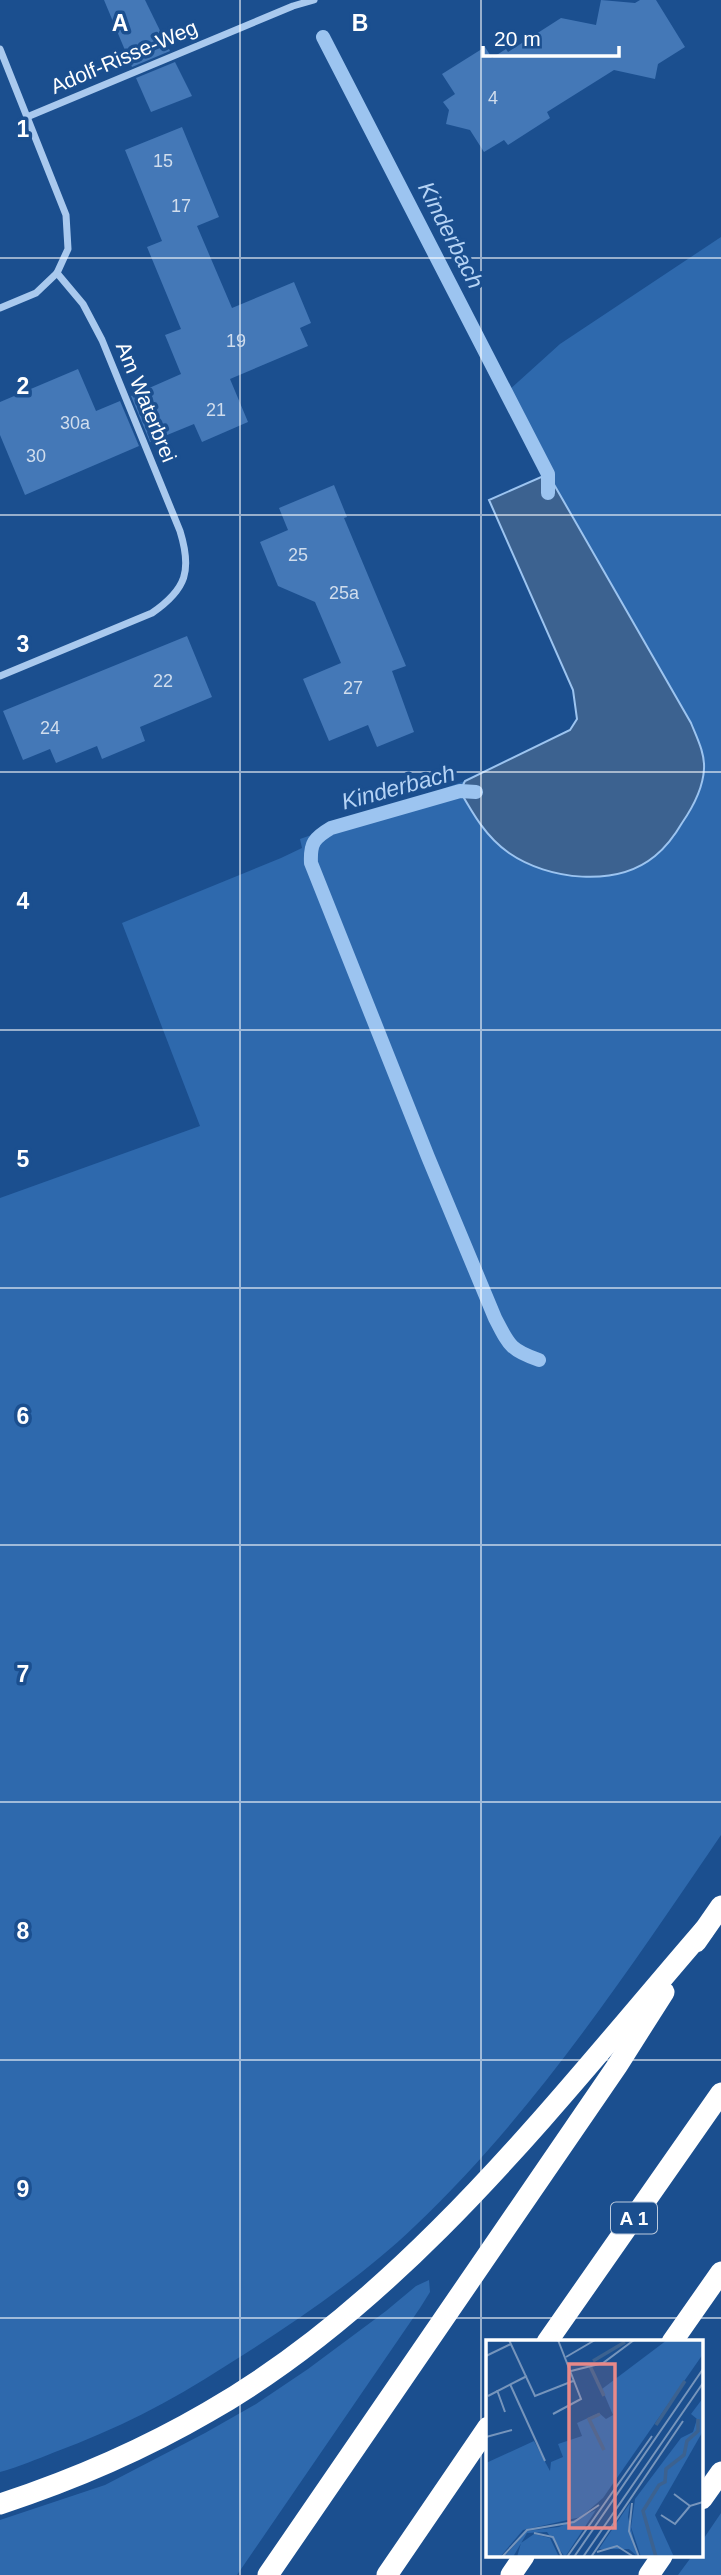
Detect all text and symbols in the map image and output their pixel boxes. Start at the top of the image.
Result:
text: B [352,10,368,36]
scale bar [483,14,620,58]
street label: Adolf-Risse-Weg [47,15,201,99]
text: 20 m [494,27,541,50]
house number: 4 [488,88,498,108]
text: 1 [17,116,30,142]
house number: 15 [153,151,173,171]
water label: Kinderbach [413,177,489,293]
house number: 17 [171,196,191,216]
house number: 19 [226,331,246,351]
street label: Am Waterbrei [112,338,181,465]
text: 2 [17,373,29,399]
house number: 21 [206,400,226,420]
house number: 30a [60,413,91,433]
house number: 30 [26,446,46,466]
house number: 25 [288,545,308,565]
house number: 25a [329,583,360,603]
text: 3 [17,631,29,657]
house number: 22 [153,671,173,691]
house number: 27 [343,678,363,698]
house number: 24 [40,718,60,738]
water label: Kinderbach [338,759,458,815]
text: 4 [17,888,30,914]
text: 5 [17,1146,30,1172]
text: 6 [17,1403,29,1429]
text: 7 [17,1661,29,1687]
text: 8 [17,1918,30,1944]
text: 9 [17,2176,29,2202]
road number: A 1 [611,2202,657,2234]
inset map [486,2340,704,2558]

